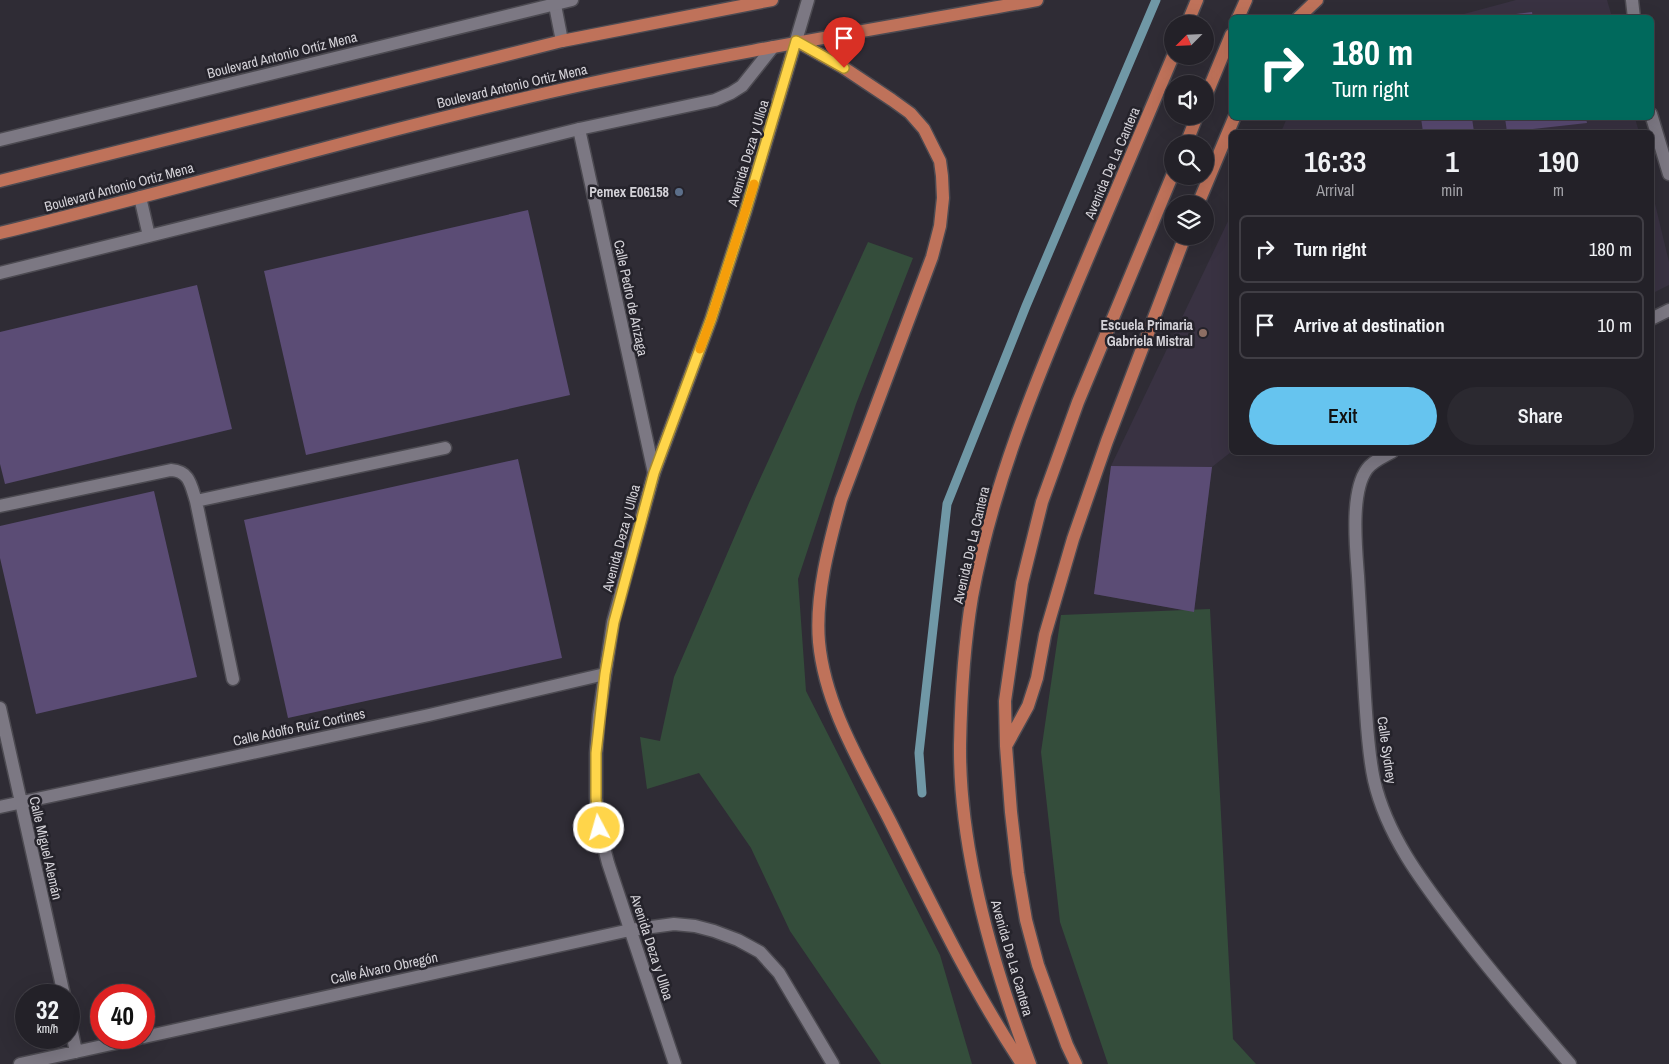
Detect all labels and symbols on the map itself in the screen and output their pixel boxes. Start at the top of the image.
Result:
north arrow [1164,15,1214,65]
pin [823,17,865,68]
street label: Boulevard Antonio Ortíz Mena [205,28,359,82]
street label: Boulevard Antonio Ortiz Mena [435,60,590,112]
street label: Avenida Deza y Ulloa [723,97,773,209]
street label: Avenida De La Cantera [1080,104,1144,223]
street label: Boulevard Antonio Ortiz Mena [42,158,196,216]
place label: Pemex E06158 [589,183,669,201]
marker: Pemex E06158 [673,186,685,198]
street label: Calle Pedro de Arizaga [610,238,652,358]
place label: Escuela Primaria Gabriela Mistral [1100,316,1194,350]
marker: Escuela Primaria Gabriela Mistral [1197,327,1209,339]
street label: Avenida Deza y Ulloa [598,482,644,595]
street label: Avenida De La Cantera [949,484,993,606]
street label: Calle Adolfo Ruíz Cortines [231,704,367,750]
street label: Calle Sydney [1373,715,1401,785]
street label: Calle Miguel Alemán [25,795,67,901]
position arrow [572,801,624,853]
street label: Avenida Deza y Ulloa [626,891,678,1003]
street label: Avenida De La Cantera [987,897,1037,1019]
street label: Calle Álvaro Obregón [329,948,439,988]
speed limit sign: 40 [90,984,155,1049]

